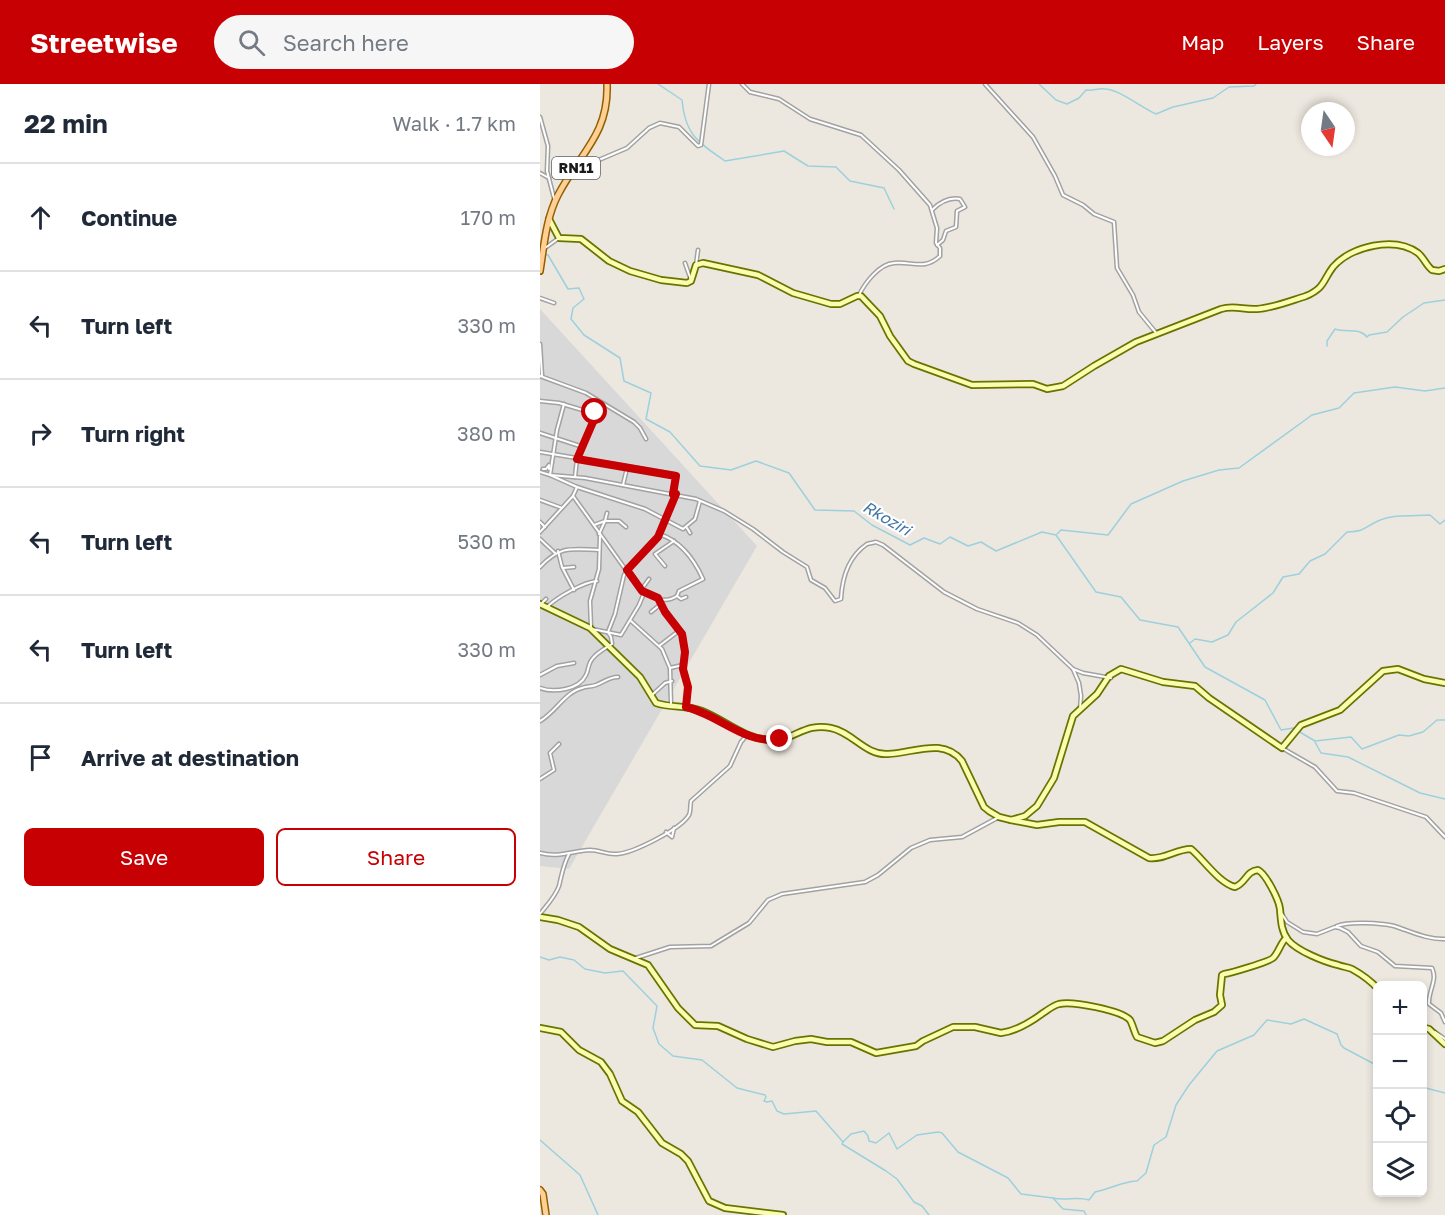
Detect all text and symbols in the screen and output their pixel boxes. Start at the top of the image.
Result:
search box [214,15,634,69]
text: Streetwise [30,26,178,59]
icon: search [235,26,268,59]
text: Search here [283,29,409,56]
text: Map [1181,29,1224,55]
text: Layers [1257,29,1324,55]
text: Share [1357,29,1415,55]
north arrow [1301,102,1355,156]
text: 22 min [24,108,108,139]
text: Walk · 1.7 km [392,111,516,135]
road number: RN11 [552,157,600,179]
icon: ahead [24,201,57,234]
text: Continue [81,204,177,231]
text: 170 m [461,205,516,229]
icon: left [24,309,57,342]
text: Turn left [81,312,172,339]
text: 330 m [458,313,516,337]
route start [581,398,607,424]
icon: right [24,417,57,450]
text: Turn right [81,420,185,447]
text: 380 m [457,421,516,445]
water label: Rkoziri [859,496,916,541]
icon: left [24,525,57,558]
text: Turn left [81,528,172,555]
text: 530 m [458,529,516,553]
icon: left [24,633,57,666]
text: Turn left [81,636,172,663]
text: 330 m [458,637,516,661]
route end [766,725,792,751]
icon: arrive [24,741,57,774]
text: Arrive at destination [81,744,299,771]
button: Save [24,828,264,886]
button: Share [276,828,516,886]
map controls [1373,981,1427,1197]
button: + [1373,981,1427,1035]
button: − [1373,1035,1427,1089]
button: locate [1373,1089,1427,1143]
button: layers [1373,1143,1427,1197]

